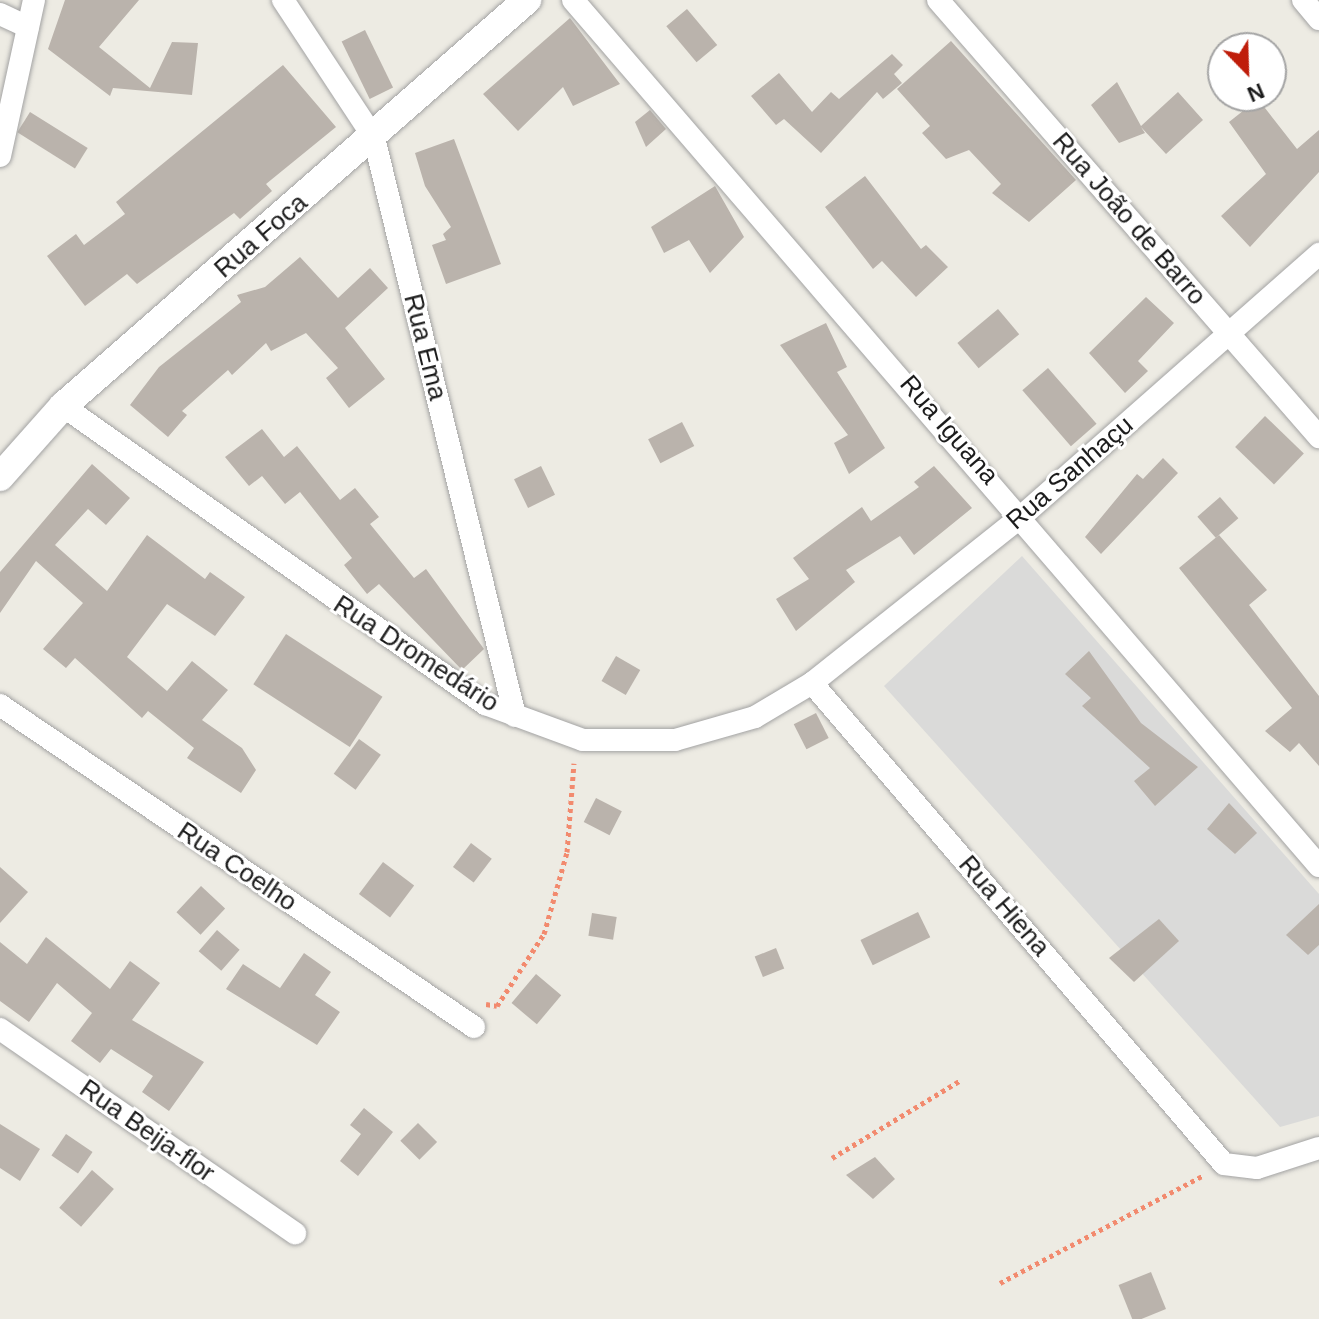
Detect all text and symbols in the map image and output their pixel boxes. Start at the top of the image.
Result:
north arrow [1207,32,1287,112]
text: N [1244,78,1268,107]
street label: Rua João de Barro [1046,126,1212,312]
street label: Rua Foca [208,187,314,285]
street label: Rua Ema [397,291,453,403]
street label: Rua Iguana [893,369,1005,491]
street label: Rua Sanhaçu [1000,410,1140,536]
street label: Rua Dromedário [328,589,504,719]
street label: Rua Coelho [171,816,303,918]
street label: Rua Hiena [952,849,1056,963]
street label: Rua Beija-flor [74,1073,220,1189]

